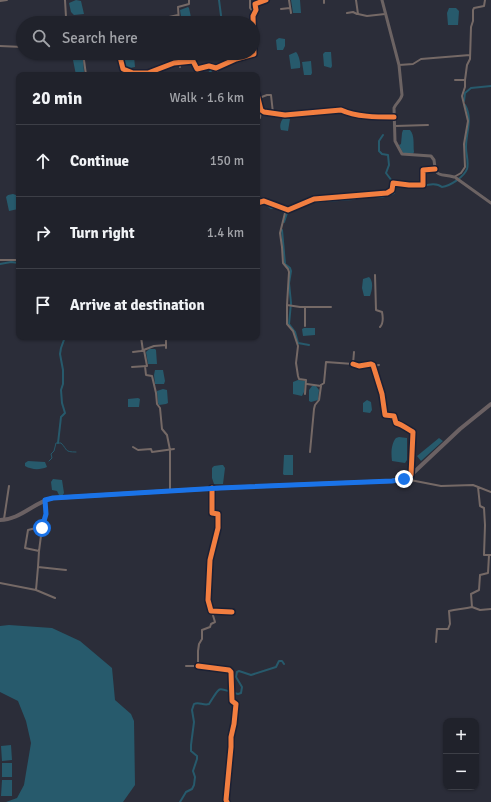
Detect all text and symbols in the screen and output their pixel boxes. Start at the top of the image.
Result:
search box [16,16,260,60]
icon: search [30,27,52,49]
text: Search here [62,29,138,47]
text: 20 min [32,88,82,109]
text: Walk · 1.6 km [170,90,244,106]
icon: ahead [32,150,54,172]
text: Continue [70,152,129,170]
text: 150 m [210,153,244,169]
icon: right [32,222,54,244]
text: Turn right [70,224,135,242]
text: 1.4 km [207,225,244,241]
icon: arrive [32,294,54,316]
text: Arrive at destination [70,296,205,314]
route end [395,470,413,488]
route start [33,519,51,537]
map controls [443,718,479,790]
button: + [443,718,479,754]
button: − [443,754,479,790]

